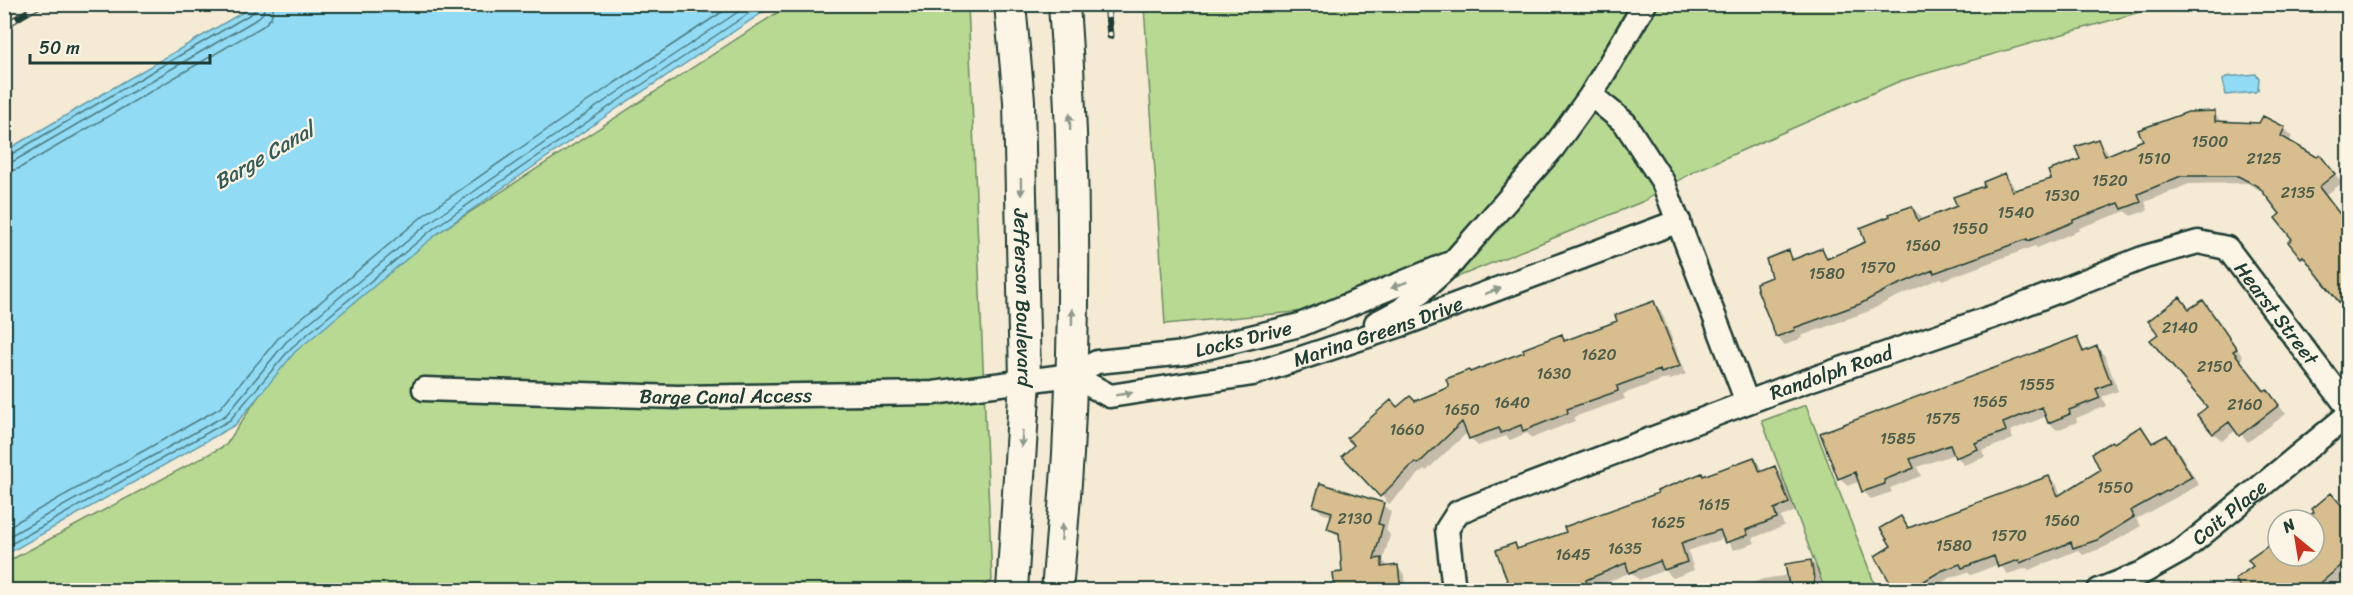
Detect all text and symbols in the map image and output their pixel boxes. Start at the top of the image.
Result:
scale bar [30,27,210,65]
text: 50 m [39,32,80,64]
water label: Barge Canal [207,109,326,200]
one-way arrow [1065,112,1075,131]
house number: 1500 [2192,127,2228,156]
house number: 1510 [2137,144,2171,173]
house number: 2125 [2246,144,2282,173]
house number: 1520 [2092,166,2128,195]
one-way arrow [1016,177,1026,196]
house number: 2135 [2281,178,2316,207]
house number: 1530 [2044,181,2080,210]
house number: 1540 [1998,198,2034,227]
street label: Jefferson Boulevard [1004,207,1043,389]
house number: 1550 [1952,214,1988,243]
house number: 1560 [1905,231,1941,260]
house number: 1570 [1860,253,1896,282]
street label: Hearst Street [2225,253,2328,373]
house number: 1580 [1809,259,1845,288]
one-way arrow [1390,281,1408,290]
street label: Marina Greens Drive [1288,286,1468,377]
one-way arrow [1484,286,1502,296]
one-way arrow [1067,307,1077,326]
street label: Locks Drive [1191,310,1296,367]
house number: 2140 [2162,313,2198,342]
street label: Randolph Road [1764,335,1899,410]
house number: 1620 [1581,340,1617,369]
house number: 2150 [2197,352,2233,381]
house number: 1630 [1537,359,1571,388]
house number: 1555 [2019,370,2055,399]
street label: Barge Canal Access [639,377,813,415]
house number: 1565 [1972,387,2008,416]
house number: 1640 [1494,388,1530,417]
one-way arrow [1115,389,1134,398]
house number: 2160 [2227,390,2263,419]
house number: 1650 [1444,395,1480,424]
house number: 1575 [1925,404,1961,433]
house number: 1660 [1389,415,1425,444]
house number: 1585 [1880,424,1916,453]
one-way arrow [1017,429,1026,448]
street label: Coit Place [2183,470,2275,554]
house number: 1550 [2097,473,2133,502]
house number: 1615 [1698,490,1731,519]
house number: 2130 [1338,504,1373,533]
house number: 1560 [2044,506,2080,535]
house number: 1625 [1651,508,1686,537]
north arrow [2266,508,2326,568]
text: N [2276,510,2302,541]
house number: 1570 [1991,521,2027,550]
one-way arrow [1057,523,1066,542]
house number: 1580 [1936,531,1972,560]
house number: 1635 [1608,534,1642,563]
house number: 1645 [1555,540,1591,569]

